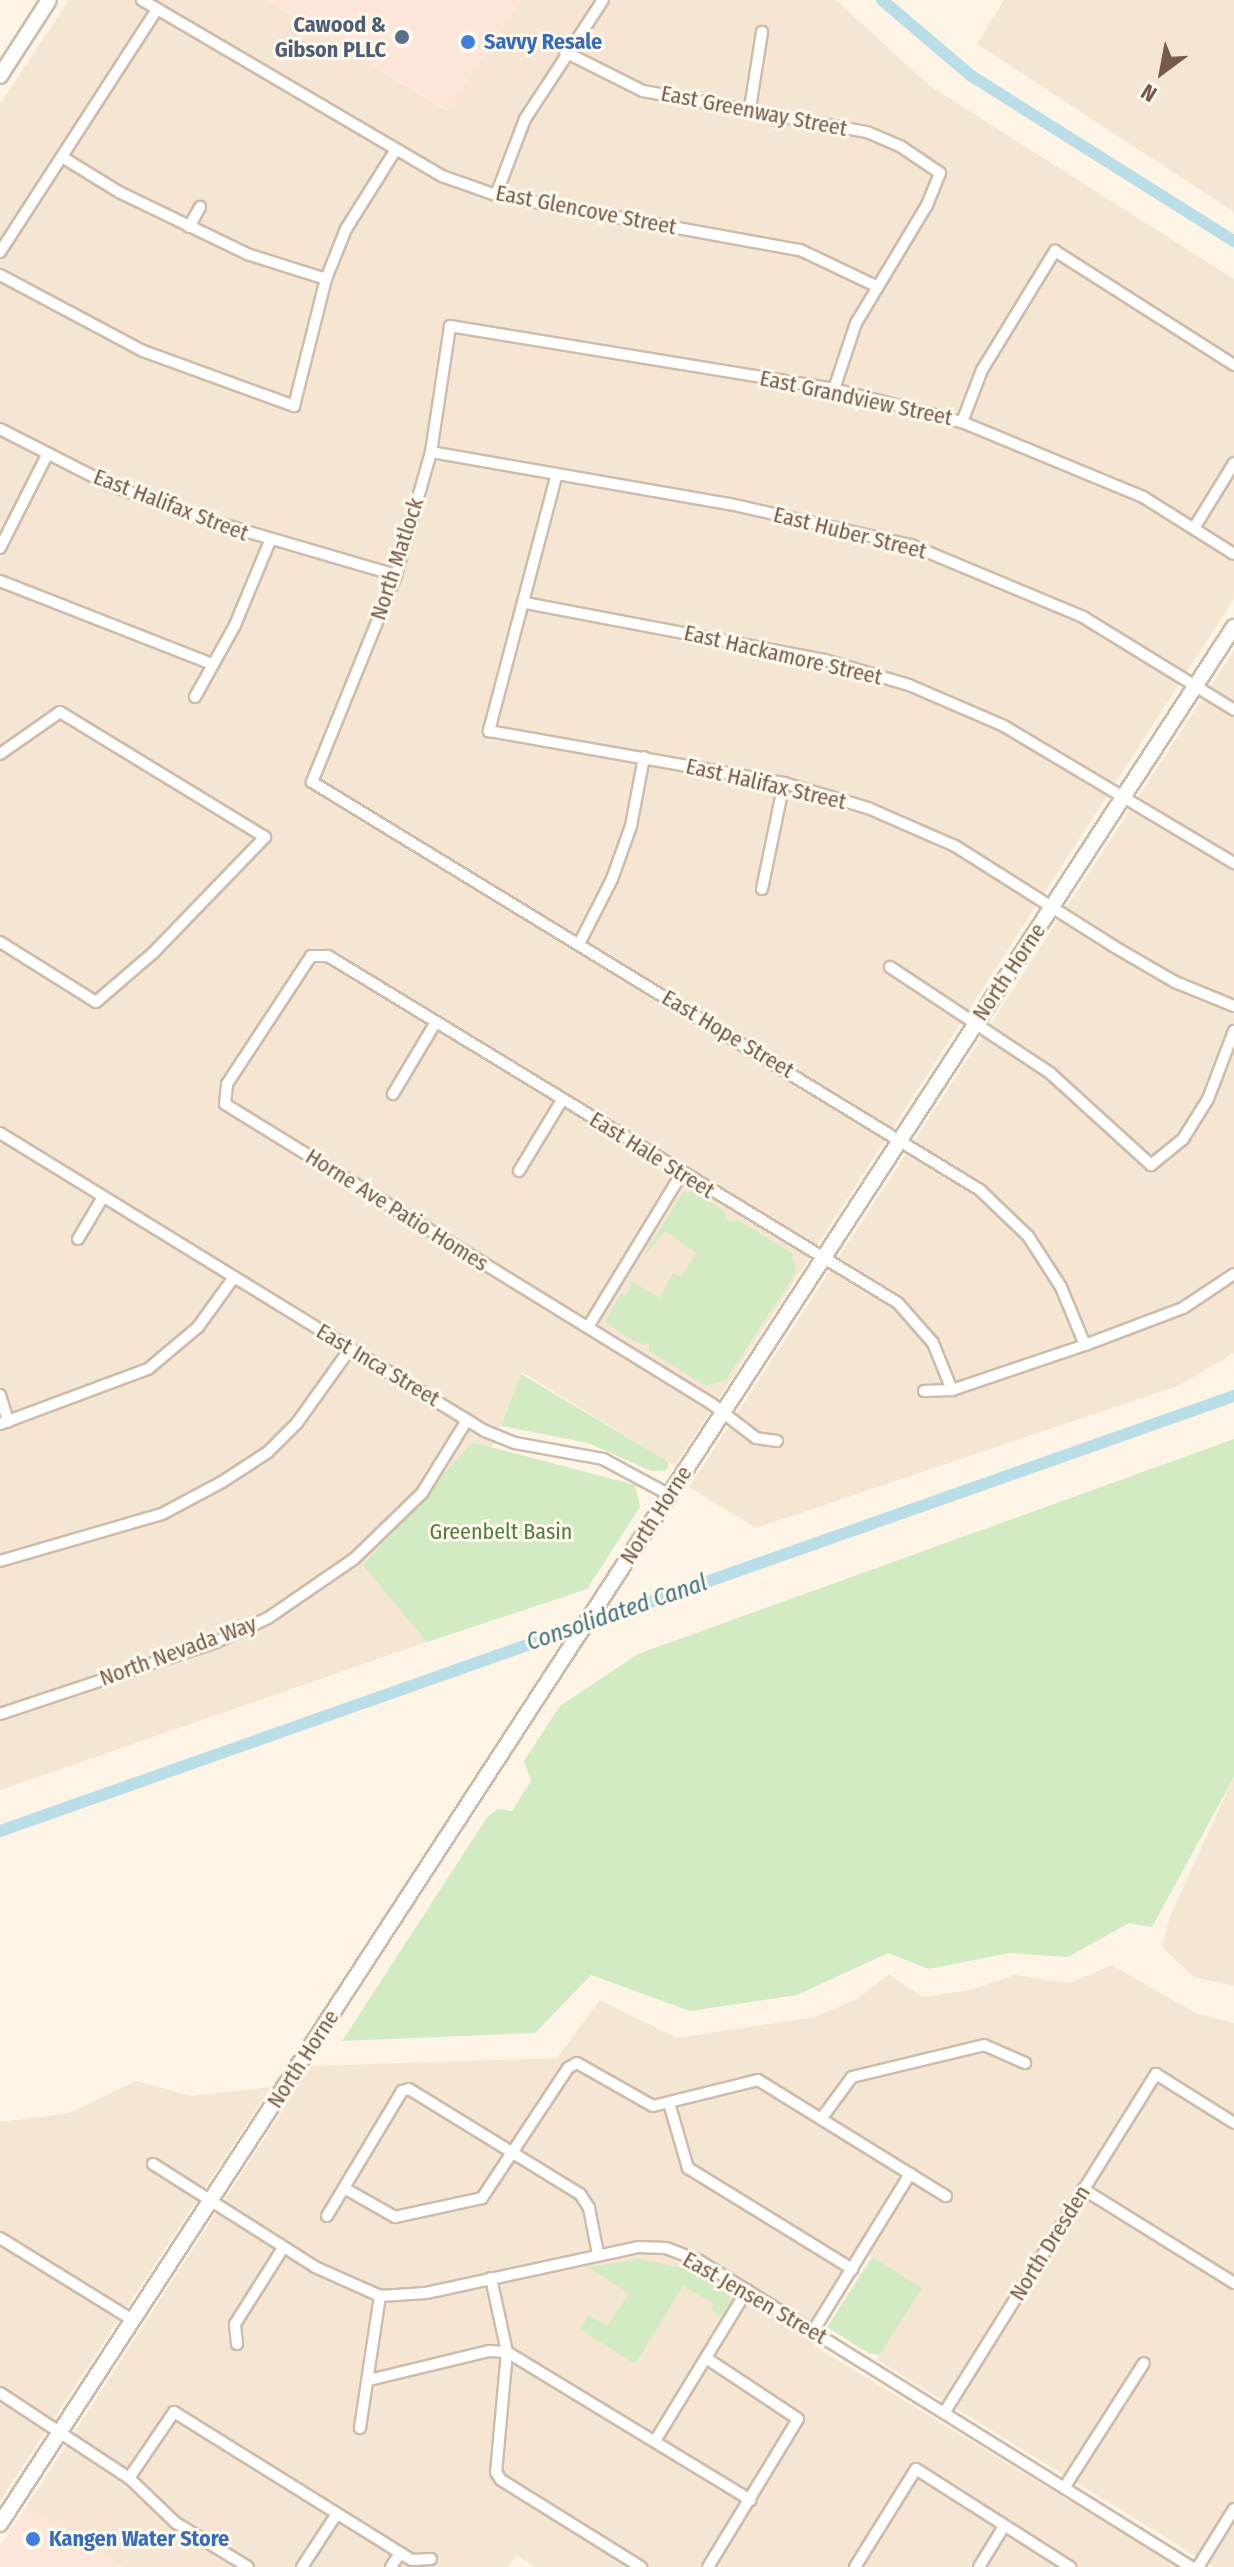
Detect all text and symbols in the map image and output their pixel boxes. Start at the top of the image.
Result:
place label: Cawood & Gibson PLLC [275,11,386,62]
marker: Cawood & Gibson PLLC [393,28,411,46]
place label: Savvy Resale [484,29,602,55]
north arrow [1122,32,1202,112]
marker: Savvy Resale [459,33,477,51]
text: N [1136,78,1162,108]
street label: East Greenway Street [659,80,849,142]
street label: East Glencove Street [493,180,679,240]
street label: East Grandview Street [757,365,955,431]
street label: East Halifax Street [90,463,252,547]
street label: North Matlock [365,495,429,623]
street label: East Huber Street [771,501,929,565]
street label: East Hackamore Street [681,619,885,691]
street label: East Halifax Street [683,753,849,815]
street label: North Horne [967,918,1051,1026]
street label: East Hope Street [657,984,799,1084]
street label: East Hale Street [585,1106,719,1204]
street label: Horne Ave Patio Homes [301,1143,493,1277]
street label: East Inca Street [312,1318,444,1412]
street label: North Horne [615,1461,697,1569]
park label: Greenbelt Basin [430,1519,572,1545]
water label: Consolidated Canal [523,1569,711,1657]
street label: North Nevada Way [96,1610,260,1692]
street label: North Horne [262,2005,344,2113]
street label: North Dresden [1004,2180,1096,2306]
street label: East Jensen Street [678,2246,832,2350]
place label: Kangen Water Store [49,2526,229,2552]
marker: Kangen Water Store [24,2530,42,2548]

